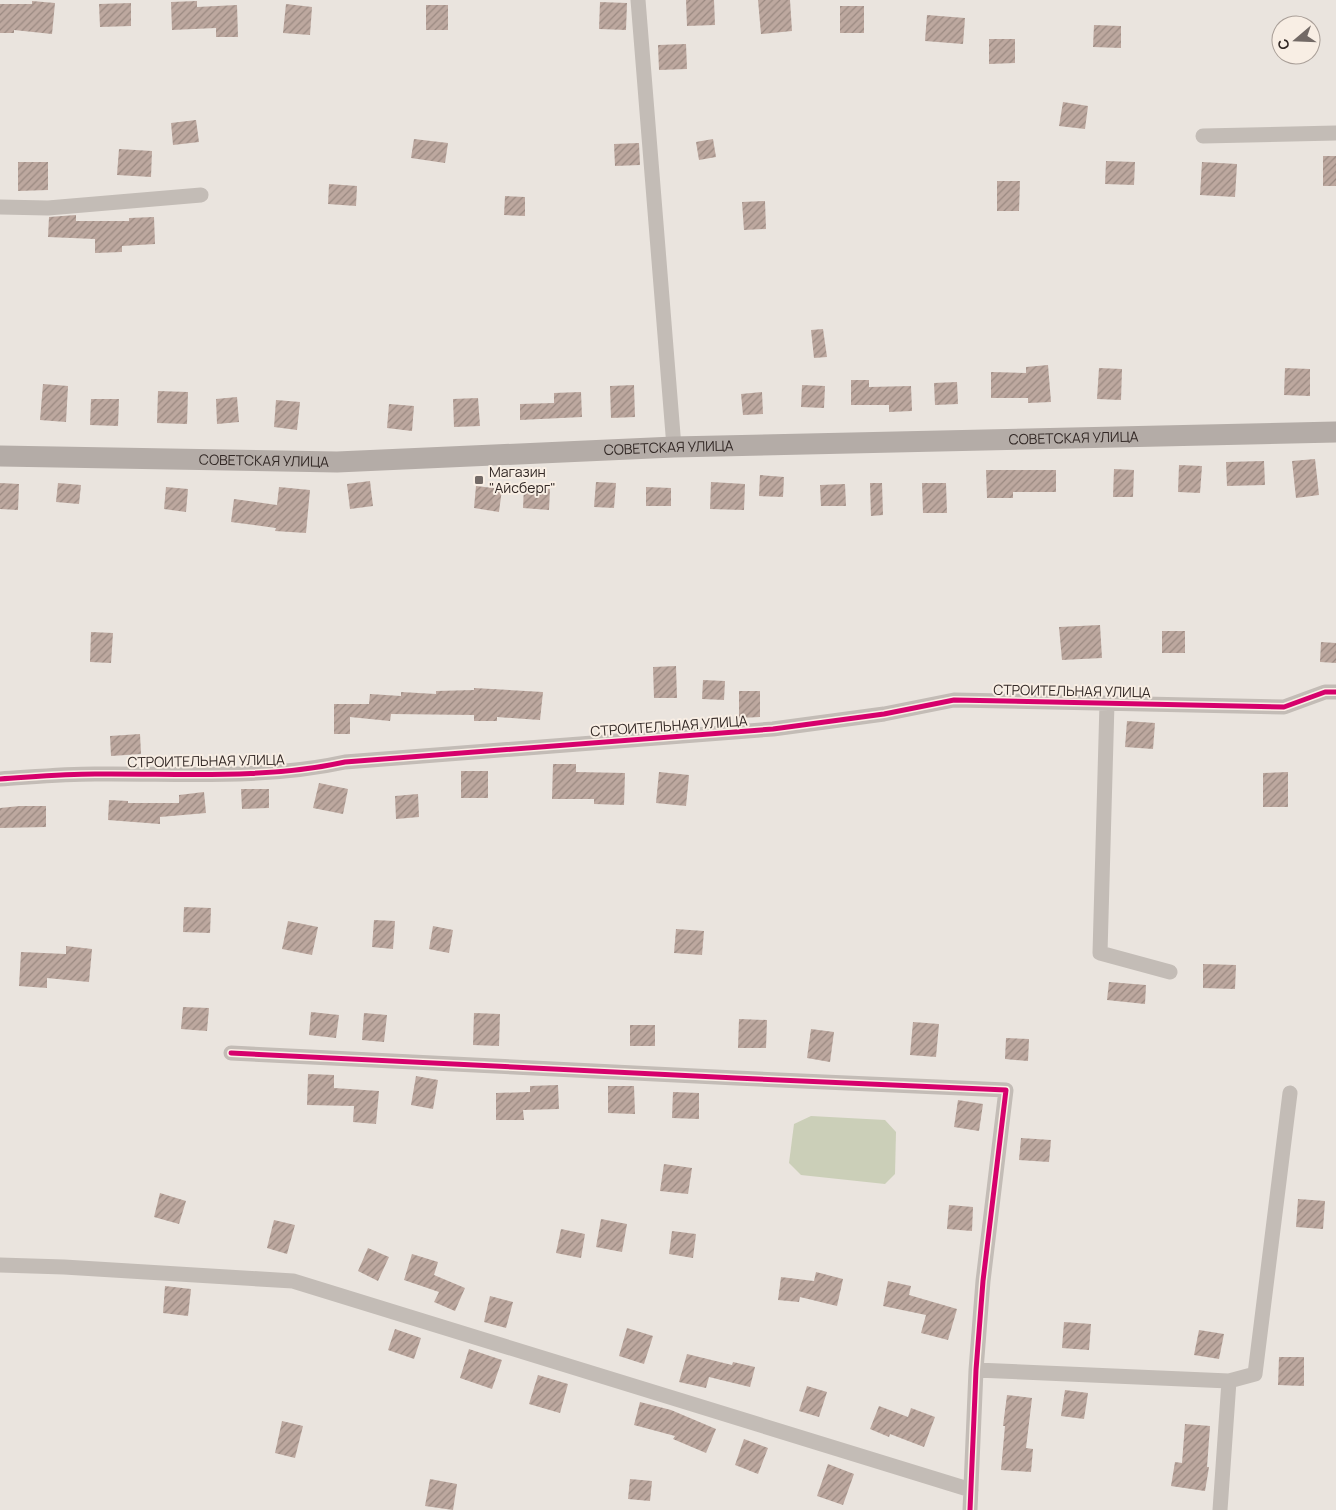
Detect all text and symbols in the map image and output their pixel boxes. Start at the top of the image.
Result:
north arrow [1271,15,1321,65]
text: С [1273,36,1294,52]
street label: СОВЕТСКАЯ УЛИЦА [1008,426,1139,448]
street label: СОВЕТСКАЯ УЛИЦА [603,436,734,459]
street label: СОВЕТСКАЯ УЛИЦА [199,450,329,471]
place label: Магазин "Айсберг" [489,462,556,497]
marker: Магазин "Айсберг" [473,474,485,486]
street label: СТРОИТЕЛЬНАЯ УЛИЦА [993,680,1151,701]
street label: СТРОИТЕЛЬНАЯ УЛИЦА [590,711,748,740]
street label: СТРОИТЕЛЬНАЯ УЛИЦА [127,750,285,771]

